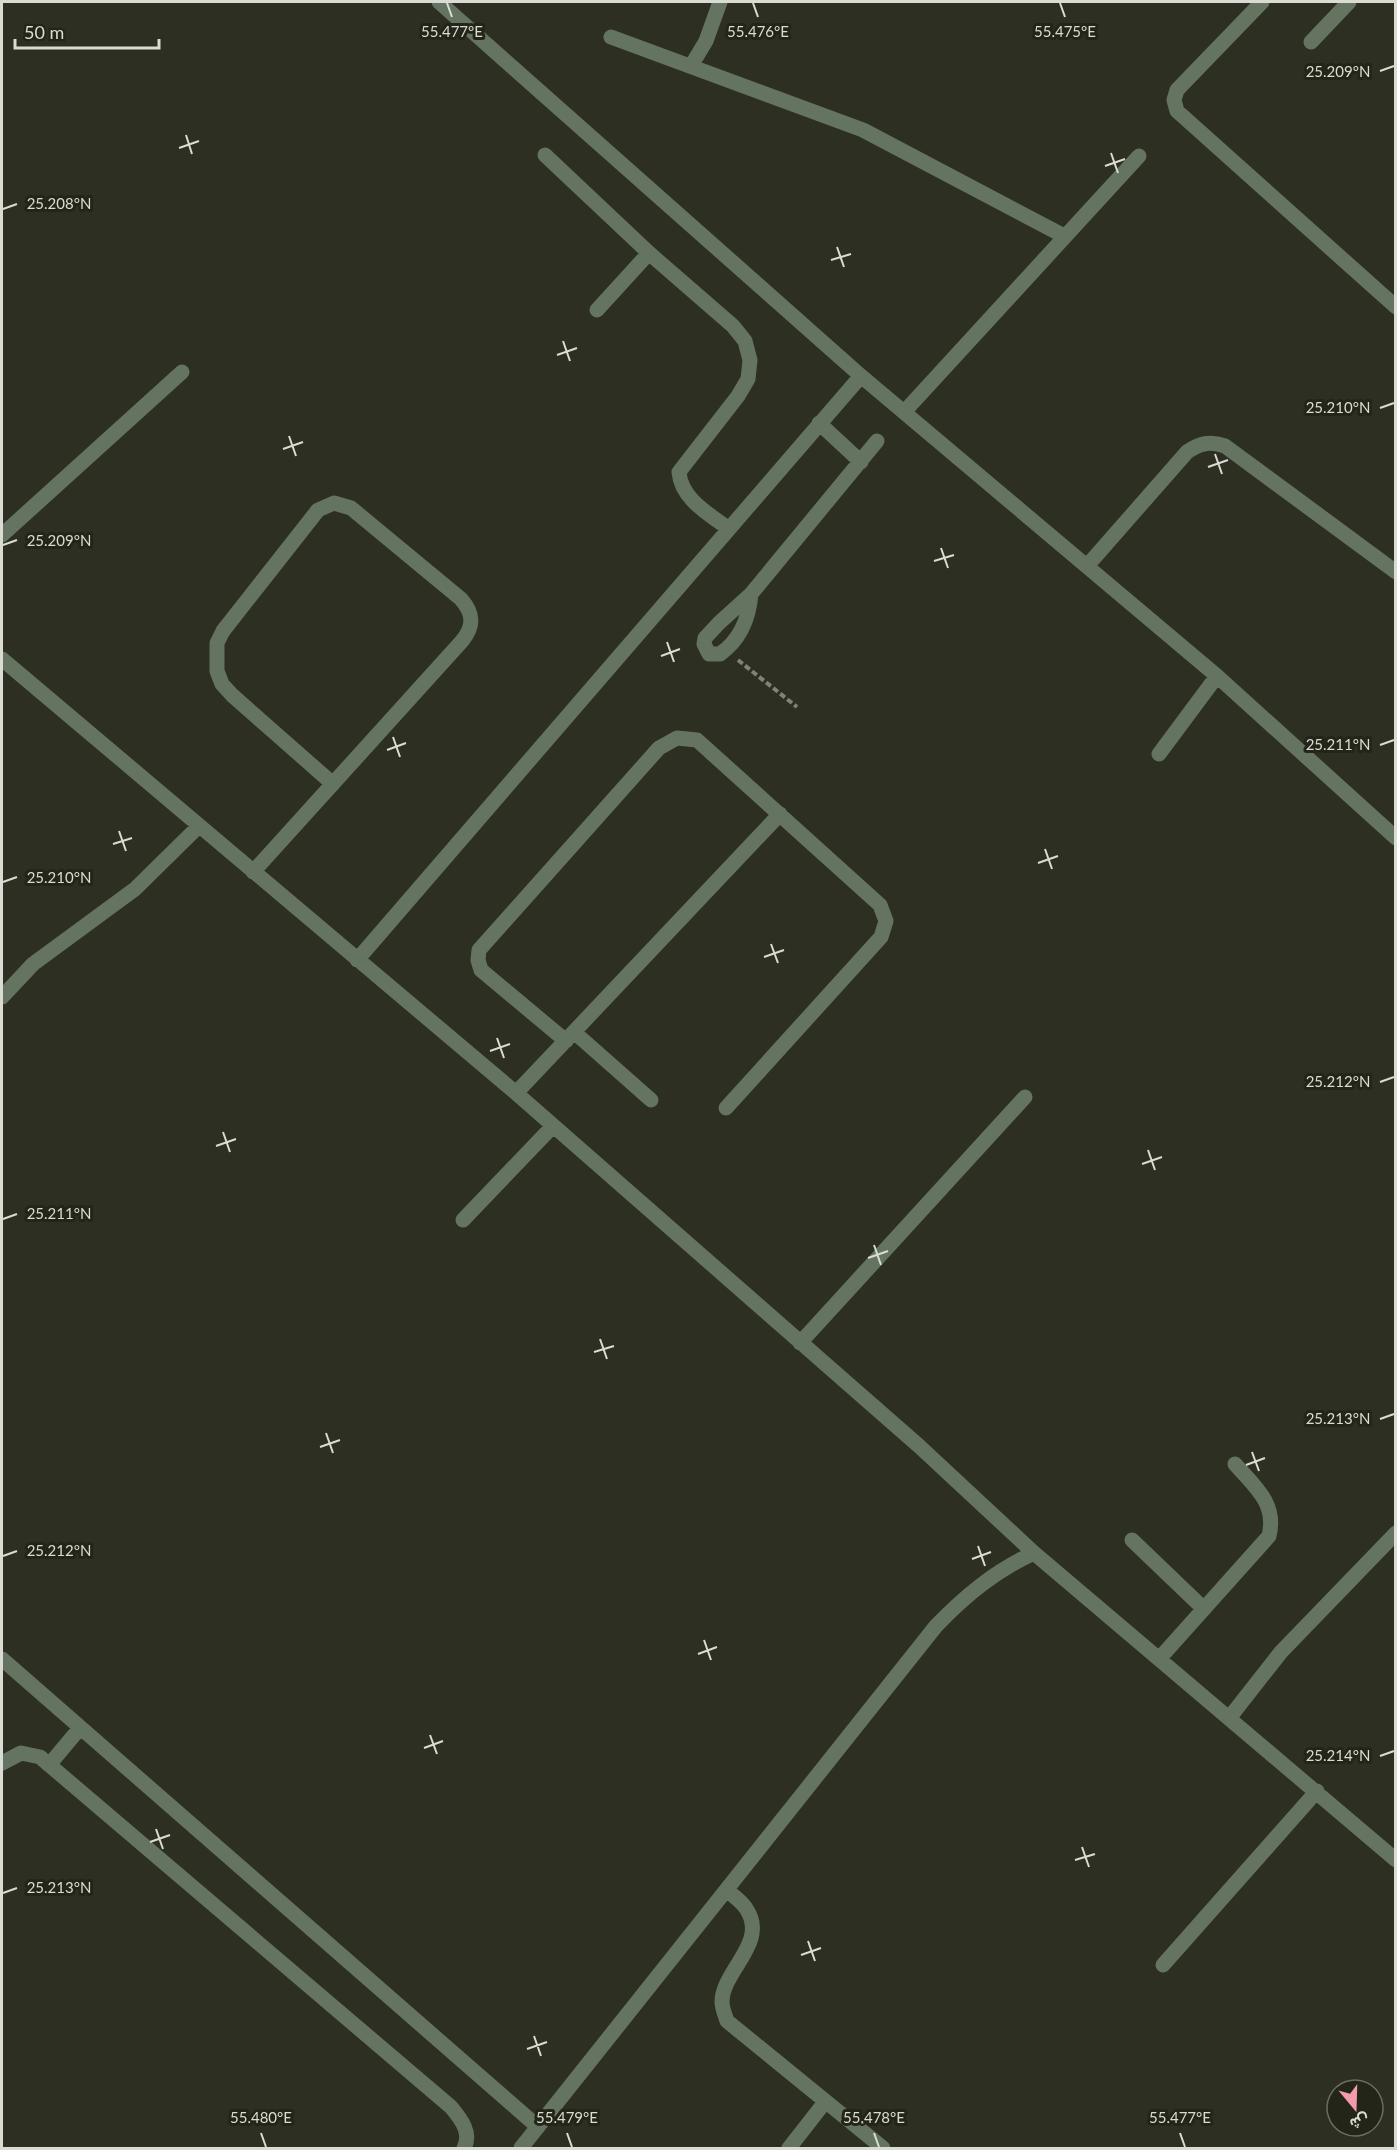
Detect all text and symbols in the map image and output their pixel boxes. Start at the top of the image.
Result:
scale bar [15,12,159,50]
text: 50 m [24,21,64,43]
text: 55.477°E [421,22,483,40]
text: 55.476°E [727,22,789,40]
text: 55.475°E [1034,22,1096,40]
text: 25.209°N [1306,62,1370,80]
text: 25.208°N [27,194,91,212]
text: 25.210°N [1306,398,1370,416]
text: 25.209°N [27,531,91,549]
text: 25.211°N [1306,735,1370,753]
text: 25.210°N [27,868,91,886]
text: 25.212°N [1306,1072,1370,1090]
text: 25.211°N [27,1204,91,1222]
text: 25.213°N [1306,1409,1370,1427]
text: 25.212°N [27,1541,91,1559]
text: 25.214°N [1306,1746,1370,1764]
text: 25.213°N [27,1878,91,1896]
north arrow [1325,2078,1385,2138]
text: 55.480°E [230,2108,292,2126]
text: 55.479°E [536,2108,598,2126]
text: 55.478°E [843,2108,905,2126]
text: 55.477°E [1149,2108,1211,2126]
text: ش [1348,2110,1372,2135]

